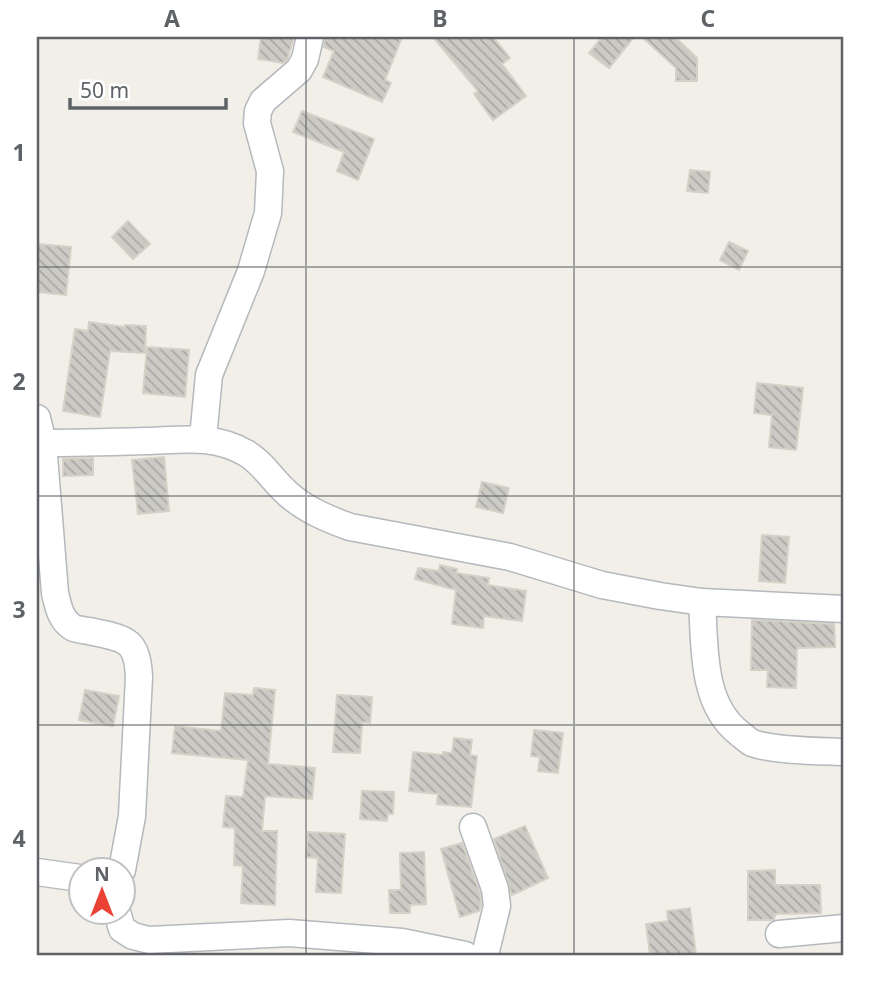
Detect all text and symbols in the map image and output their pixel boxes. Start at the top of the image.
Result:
text: A [164,2,180,34]
text: B [432,2,448,34]
text: C [701,2,716,34]
scale bar [70,66,226,110]
text: 50 m [80,76,129,104]
text: 1 [12,136,26,168]
text: 2 [12,365,26,397]
text: 3 [12,593,26,625]
text: 4 [12,822,26,854]
north arrow [66,856,136,926]
text: N [94,861,110,887]

